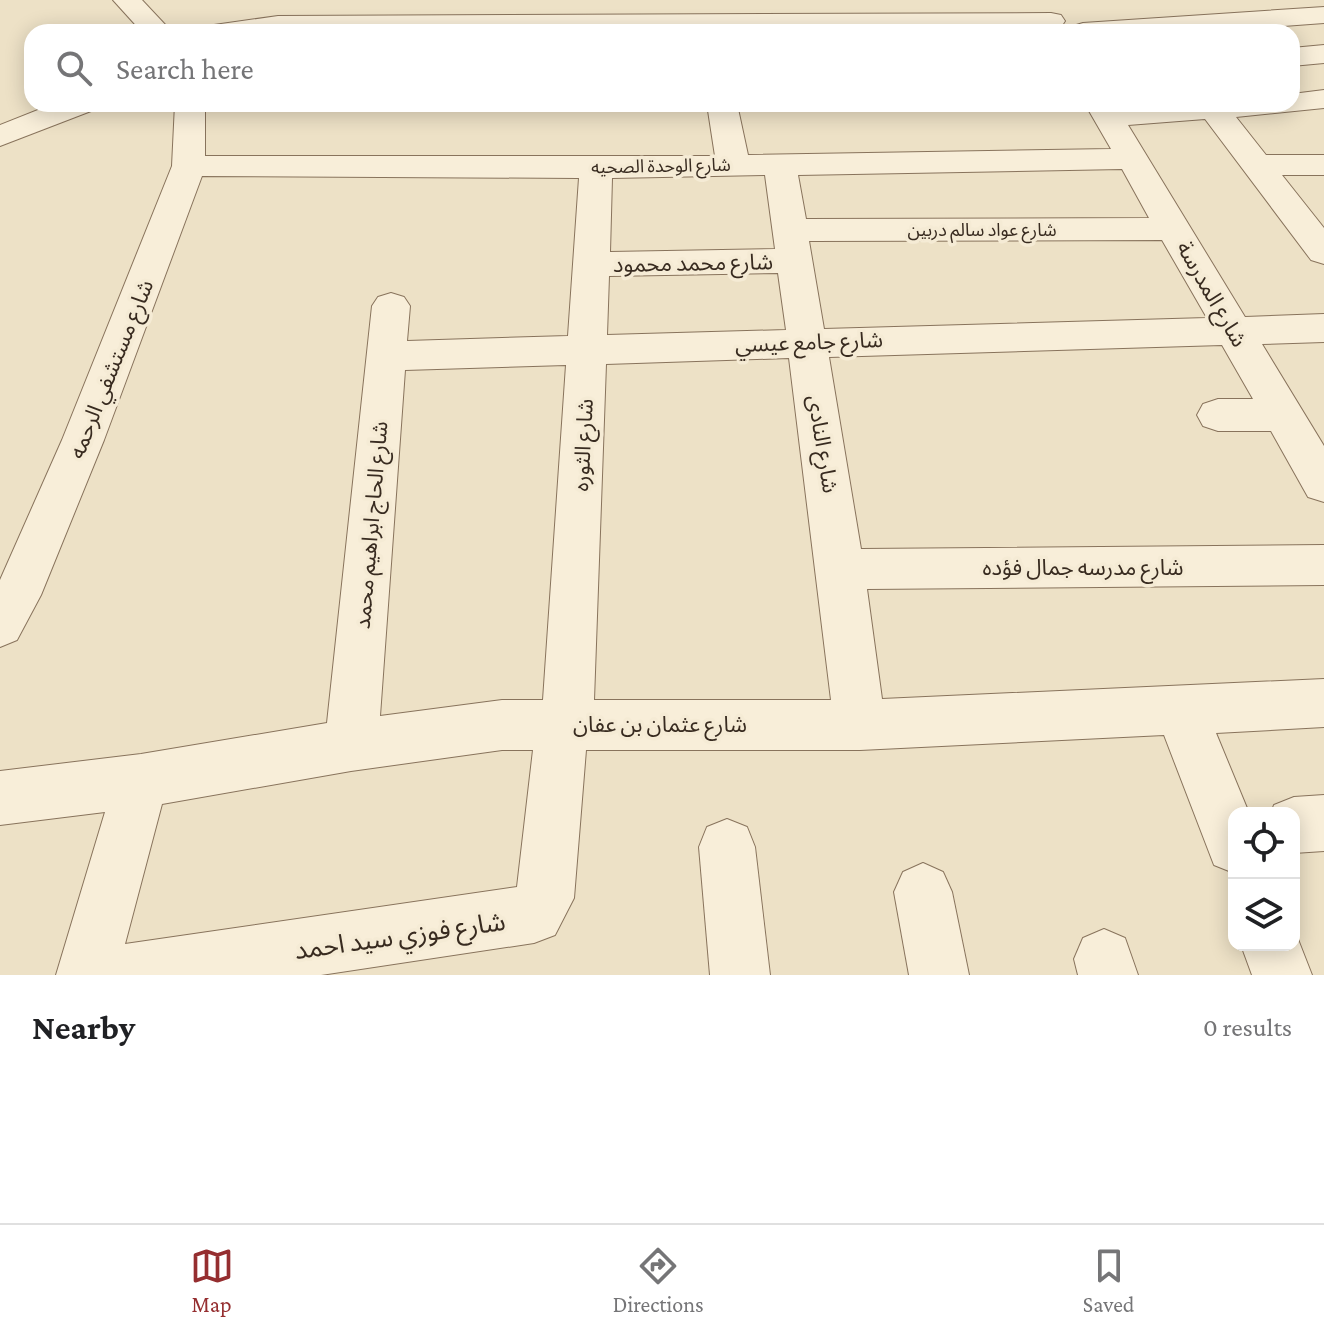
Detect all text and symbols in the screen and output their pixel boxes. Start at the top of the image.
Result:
search box [24,24,1300,112]
icon: search [52,46,96,90]
text: Search here [116,52,254,85]
street label: شارع الوحدة الصحيه [591,155,731,181]
street label: شارع عواد سالم دربين [907,220,1057,244]
street label: شارع المدرسة [1168,237,1252,353]
street label: شارع محمد محمود [613,249,773,281]
street label: شارع مستشفي الرحمه [64,276,162,464]
street label: شارع جامع عيسي [735,327,883,361]
street label: شارع النادى [799,393,843,496]
street label: شارع الثوره [568,398,602,492]
street label: شارع الحاج ابراهيم محمد [349,420,397,630]
street label: شارع مدرسه جمال فؤده [983,555,1183,584]
street label: شارع عثمان بن عفان [573,712,747,741]
map controls [1228,807,1300,951]
button: locate [1228,807,1300,879]
button: layers [1228,879,1300,951]
street label: شارع فوزي سيد احمد [293,907,508,970]
text: Nearby [32,1009,135,1046]
text: 0 results [1203,1013,1292,1042]
tab: Map [190,1244,234,1317]
tab: Directions [613,1244,704,1317]
tab: Saved [1083,1244,1134,1317]

